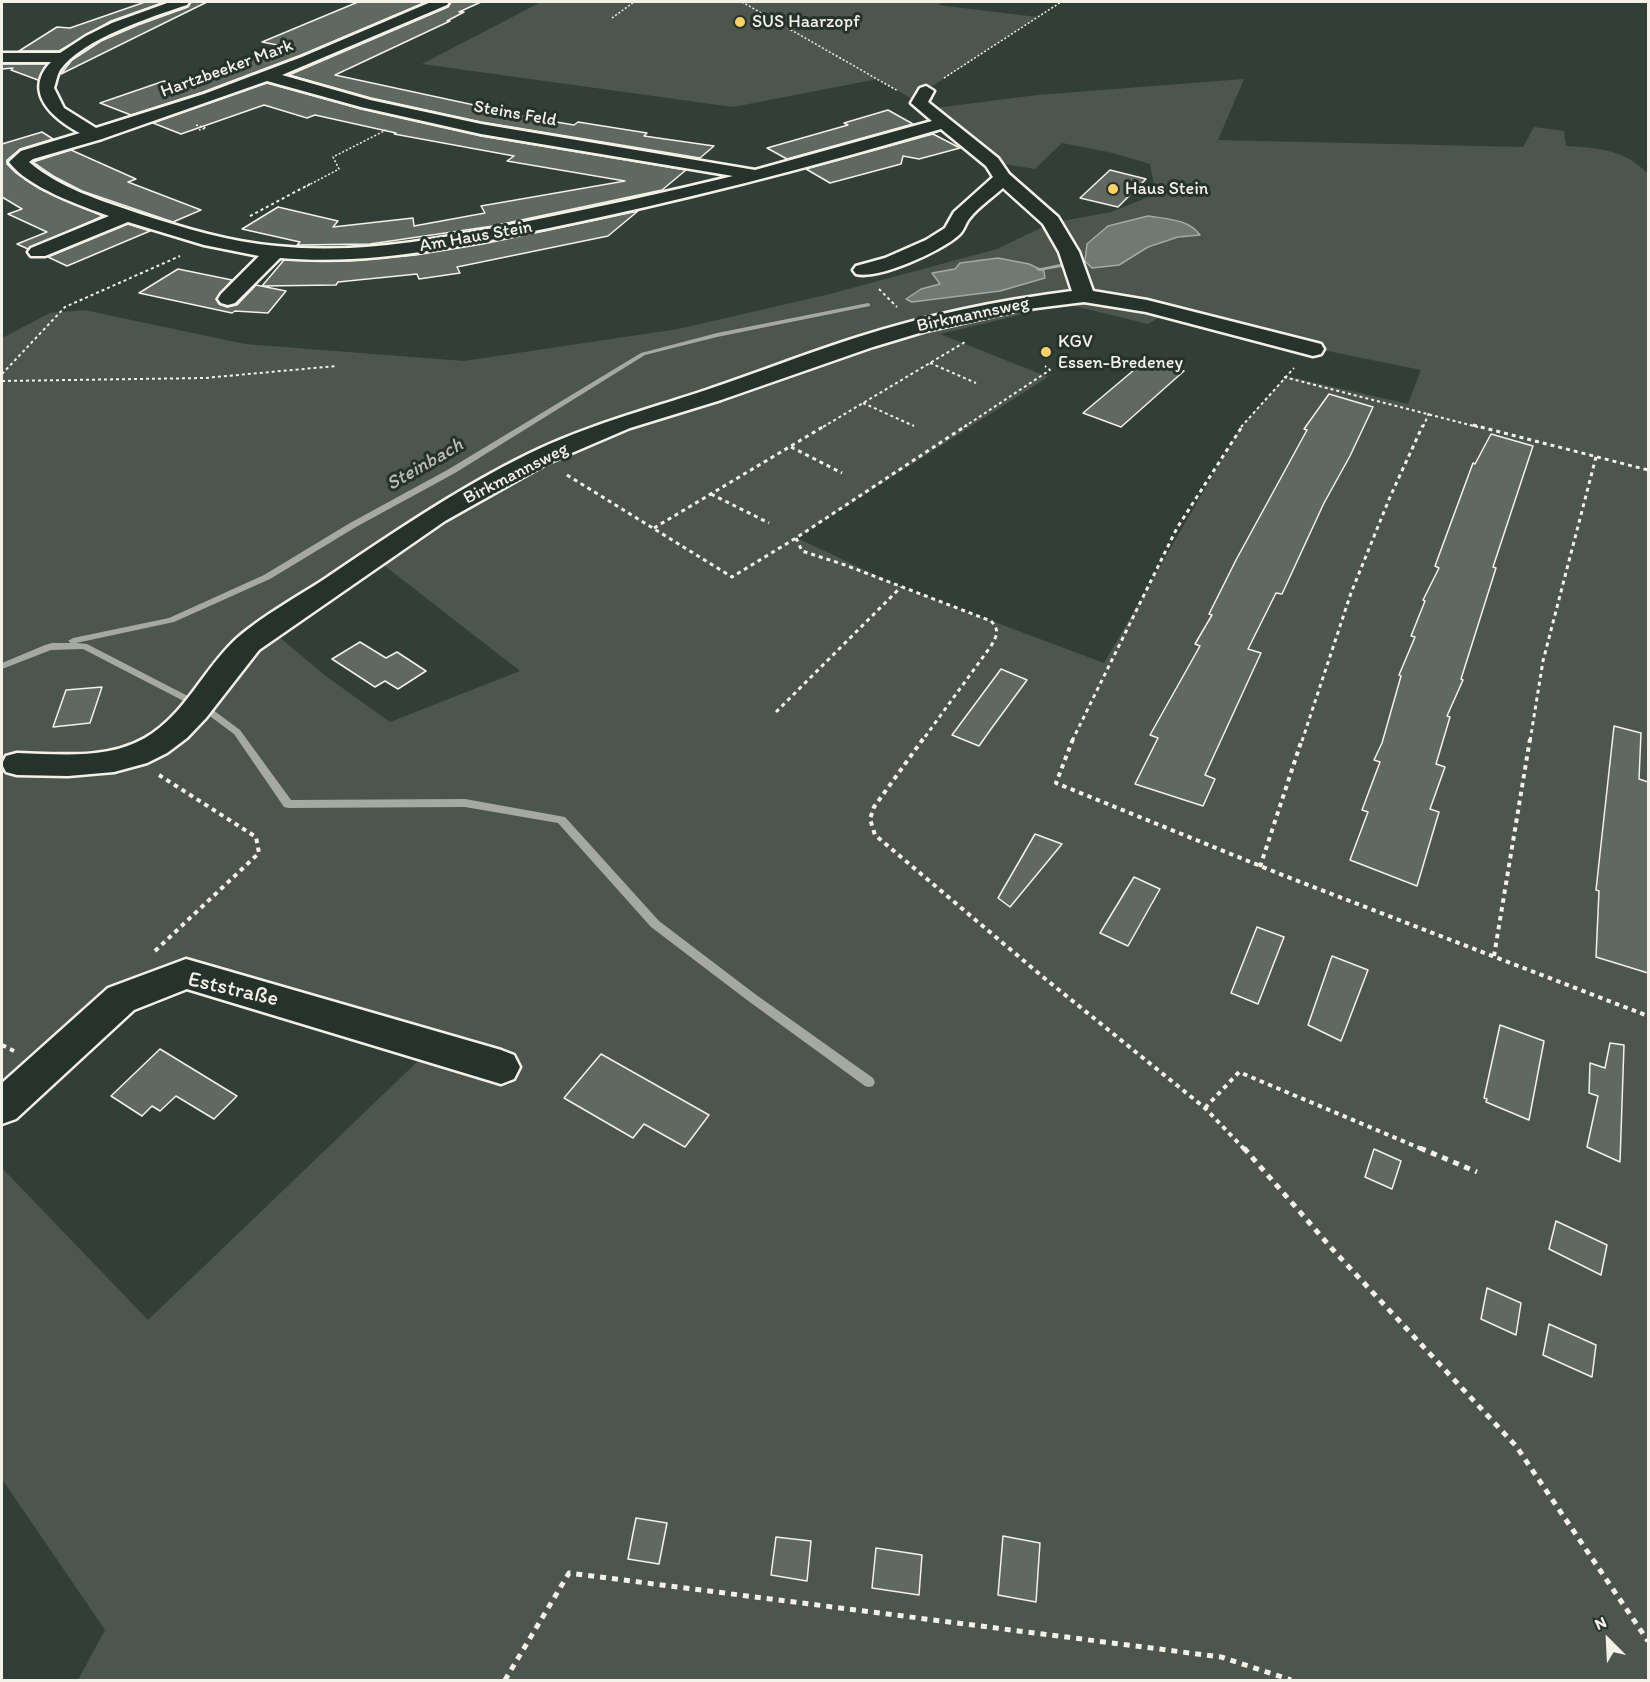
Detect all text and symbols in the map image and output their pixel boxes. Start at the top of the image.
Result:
place label: SUS Haarzopf [752,11,860,33]
marker: SUS Haarzopf [733,15,747,29]
street label: Hartzbeeker Mark [158,35,296,103]
street label: Steins Feld [472,96,558,132]
place label: Haus Stein [1125,178,1208,200]
marker: Haus Stein [1106,182,1120,196]
street label: Am Haus Stein [418,216,534,258]
street label: Birkmannsweg [915,293,1031,337]
place label: KGV Essen-Bredeney [1058,331,1183,374]
marker: KGV Essen-Bredeney [1039,345,1053,359]
water label: Steinbach [382,433,468,497]
street label: Birkmannsweg [460,438,572,510]
street label: Eststraße [185,967,281,1013]
north arrow [1578,1610,1638,1670]
text: N [1592,1612,1609,1634]

